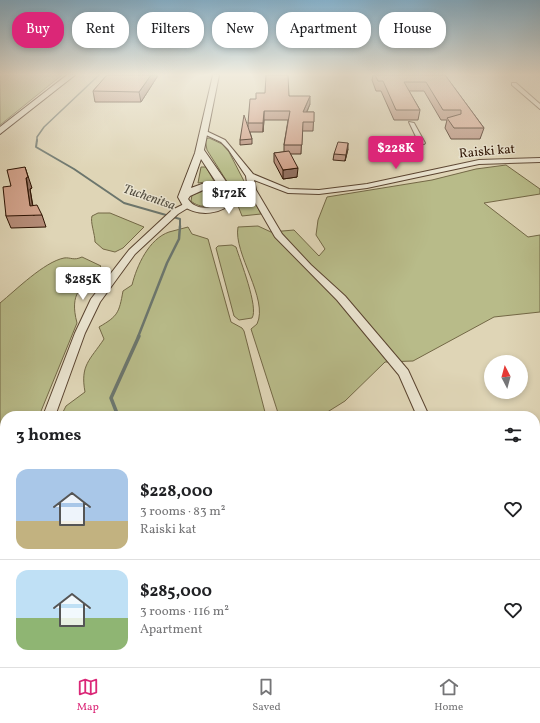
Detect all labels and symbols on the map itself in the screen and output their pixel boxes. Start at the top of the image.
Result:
pin: $228K [368,136,424,170]
street label: Raiski kat [458,141,516,163]
water label: Tuchenitsa [121,181,177,215]
pin: $172K [201,181,257,215]
pin: $285K [55,267,111,301]
north arrow [484,355,528,399]

